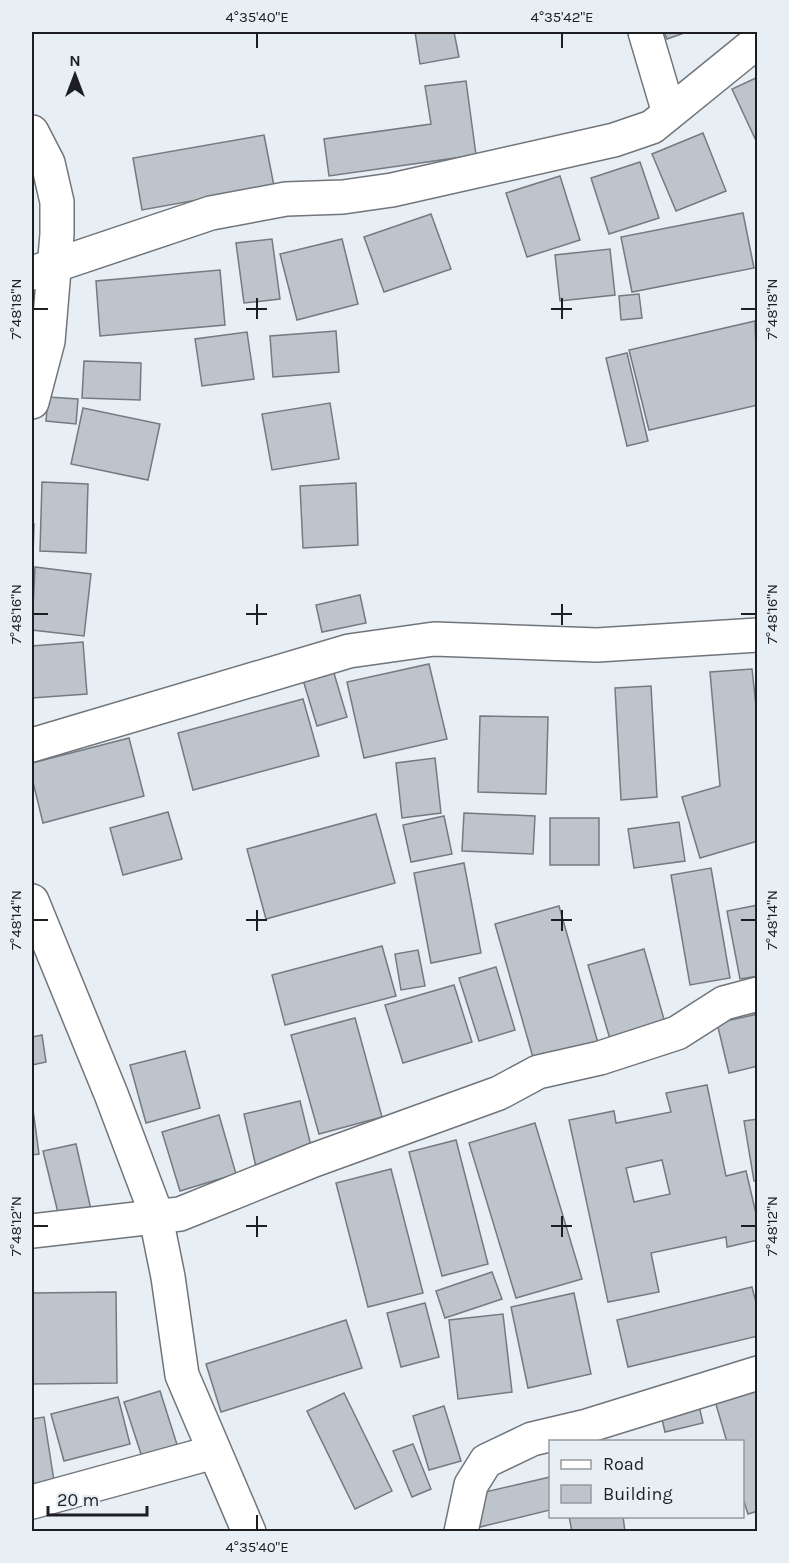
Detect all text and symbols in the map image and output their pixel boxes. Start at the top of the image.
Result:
text: 4°35'40"E [225,8,289,26]
text: 4°35'42"E [531,8,593,26]
north arrow [45,45,105,105]
text: N [69,51,81,70]
text: 7°48'18"N [7,279,25,339]
text: 7°48'18"N [763,279,781,339]
text: 7°48'16"N [7,584,25,644]
text: 7°48'16"N [763,584,781,644]
text: 7°48'14"N [7,890,25,950]
text: 7°48'14"N [763,890,781,950]
text: 7°48'12"N [7,1196,25,1256]
text: 7°48'12"N [763,1196,781,1256]
legend [549,1440,744,1518]
text: Road [603,1453,644,1475]
scale bar [48,1479,147,1517]
text: Building [603,1483,673,1505]
text: 20 m [57,1489,99,1511]
text: 4°35'40"E [225,1538,289,1556]

